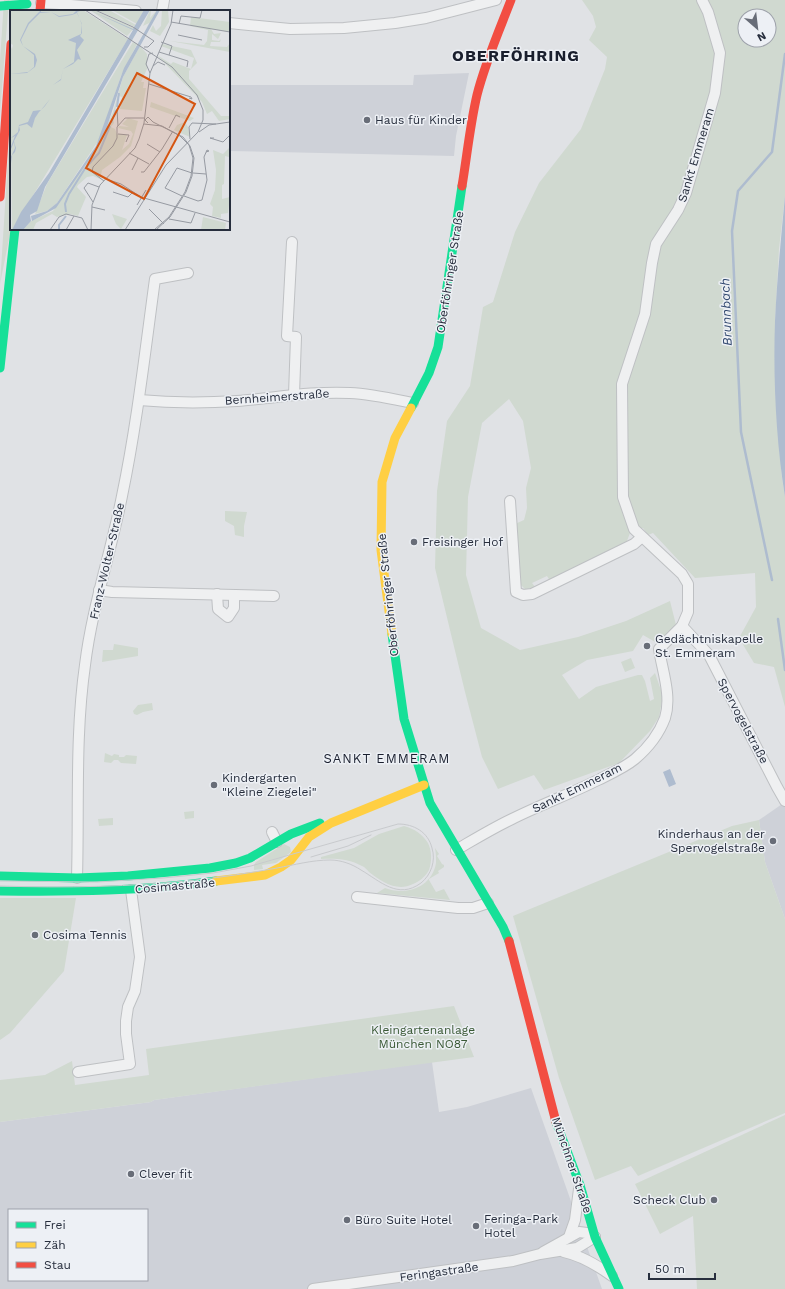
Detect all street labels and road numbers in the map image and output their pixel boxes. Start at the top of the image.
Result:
street label: Sankt Emmeram [675,106,717,204]
street label: Oberföhringer Straße [433,210,467,334]
street label: Bernheimerstraße [224,386,330,408]
street label: Franz-Wolter-Straße [87,501,127,621]
street label: Oberföhringer Straße [375,533,401,657]
street label: Spervogelstraße [715,676,771,766]
street label: Sankt Emmeram [530,760,624,816]
street label: Cosimastraße [134,876,216,896]
street label: Münchner Straße [549,1115,595,1215]
street label: Feringastraße [399,1260,479,1284]

